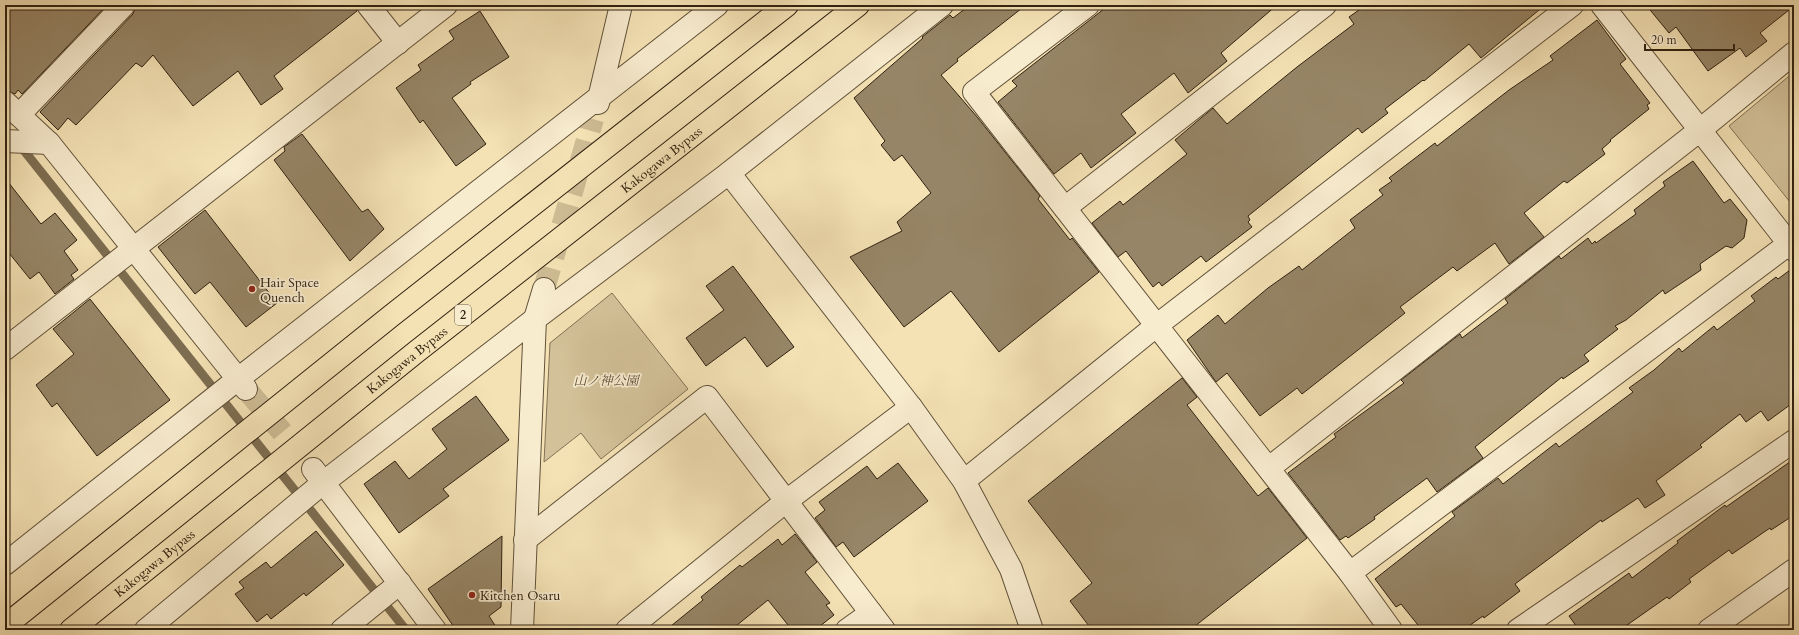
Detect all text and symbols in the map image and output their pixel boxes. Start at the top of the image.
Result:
scale bar [1645,26,1734,52]
text: 20 m [1651,32,1678,48]
street label: Kakogawa Bypass [618,123,706,198]
place label: Hair Space Quench [260,274,319,307]
marker: Hair Space Quench [247,284,257,294]
road number: 2 [455,305,471,325]
street label: Kakogawa Bypass [363,323,452,398]
park label: 山ノ神公園 [573,372,640,390]
street label: Kakogawa Bypass [111,526,199,602]
place label: Kitchen Osaru [480,587,560,605]
marker: Kitchen Osaru [467,590,477,600]

